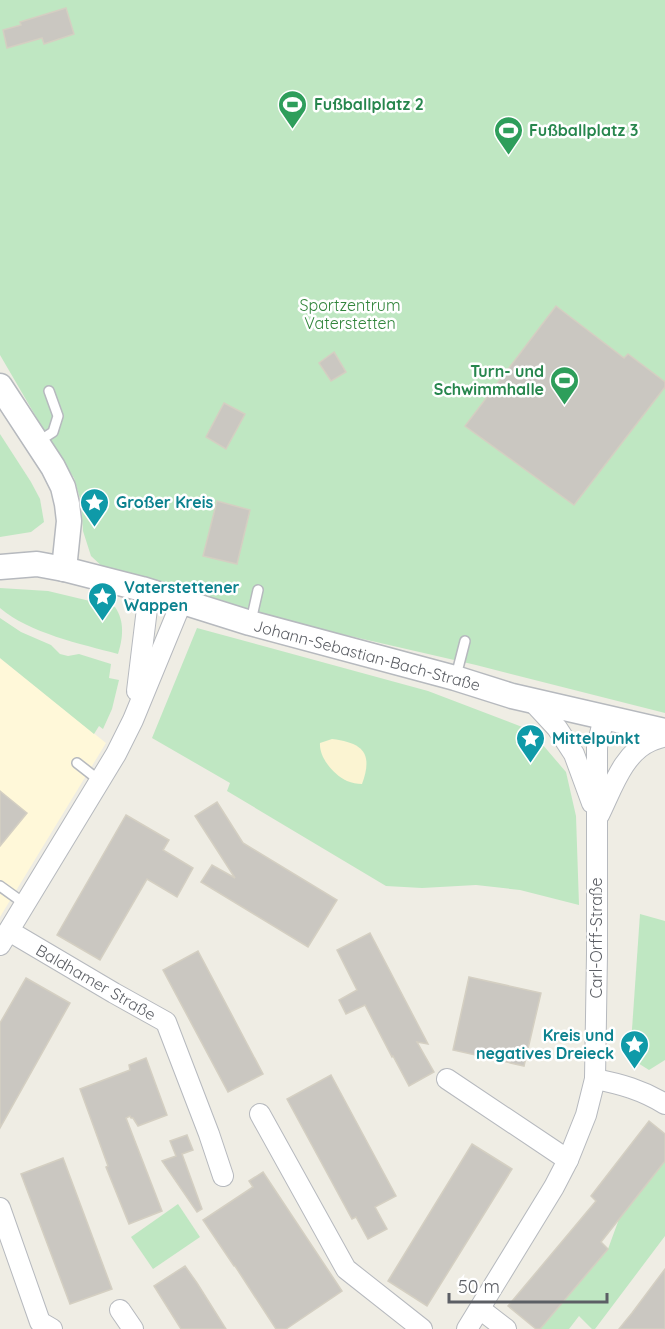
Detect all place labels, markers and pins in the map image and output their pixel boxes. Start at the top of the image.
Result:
sports icon: Fußballplatz 2 [277,88,309,130]
place label: Fußballplatz 2 [314,94,424,114]
sports icon: Fußballplatz 3 [492,114,524,156]
place label: Fußballplatz 3 [529,120,638,140]
place label: Turn- und Schwimmhalle [434,361,544,399]
sports icon: Turn- und Schwimmhalle [549,364,581,406]
place icon: Großer Kreis [79,486,111,528]
place label: Großer Kreis [116,492,213,512]
place label: Vaterstettener Wappen [124,577,240,615]
place icon: Vaterstettener Wappen [87,580,119,622]
place icon: Mittelpunkt [515,722,547,764]
place label: Mittelpunkt [552,728,640,748]
place label: Kreis und negatives Dreieck [476,1025,614,1063]
place icon: Kreis und negatives Dreieck [619,1028,651,1070]

